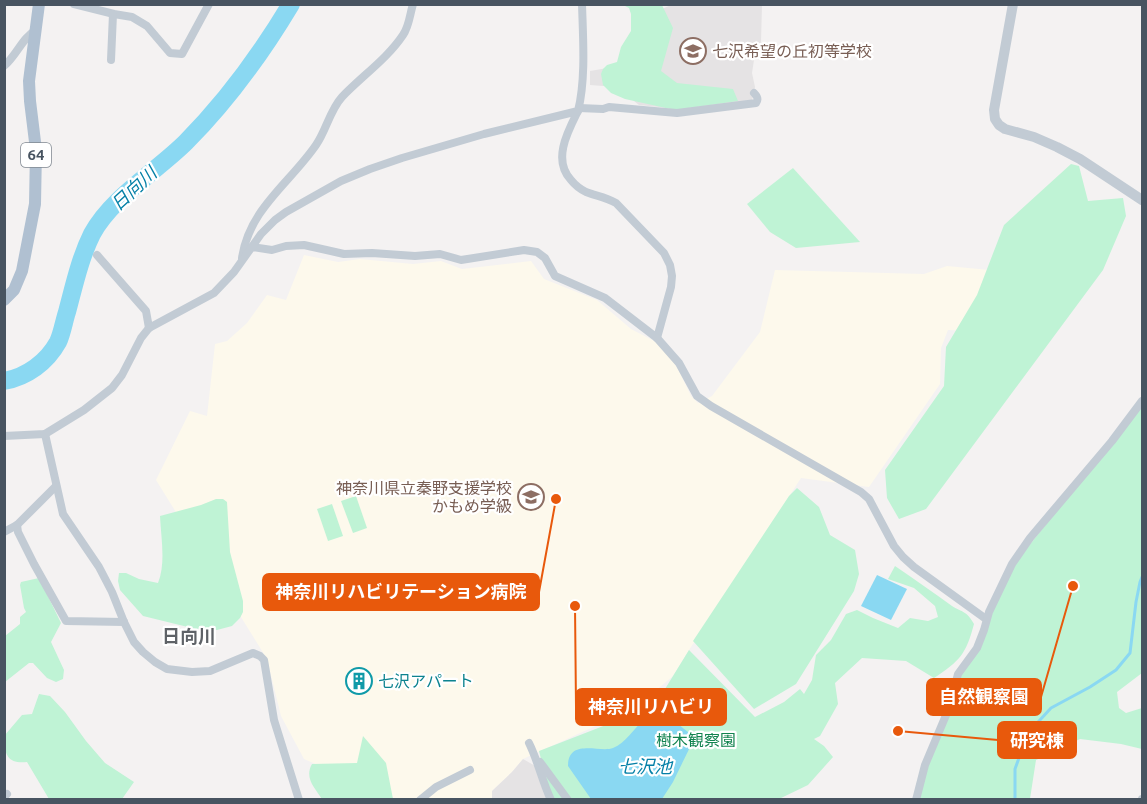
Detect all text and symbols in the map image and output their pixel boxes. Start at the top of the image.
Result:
school or university icon: 七沢希望の丘初等学校 [678,36,708,66]
place label: 七沢希望の丘初等学校 [712,42,872,60]
road number: 64 [21,143,51,167]
water label: 日向川 [107,161,161,214]
place label: 神奈川県立秦野支援学校 かもめ学級 [336,479,512,515]
school or university icon: 神奈川県立秦野支援学校 かもめ学級 [516,482,546,512]
callout: 神奈川リハビリテーション病院 [263,574,539,610]
text: 神奈川リハビリテーション病院 [275,581,527,601]
district label: 日向川 [162,626,216,646]
building icon: 七沢アパート [344,666,374,696]
place label: 七沢アパート [378,672,474,690]
callout: 自然観察園 [927,679,1041,715]
text: 自然観察園 [939,686,1029,706]
callout: 神奈川リハビリ [576,689,726,725]
text: 神奈川リハビリ [588,696,714,716]
callout: 研究棟 [998,722,1076,758]
text: 研究棟 [1010,730,1064,750]
park label: 樹木観察園 [656,731,736,749]
water label: 七沢池 [618,756,674,776]

